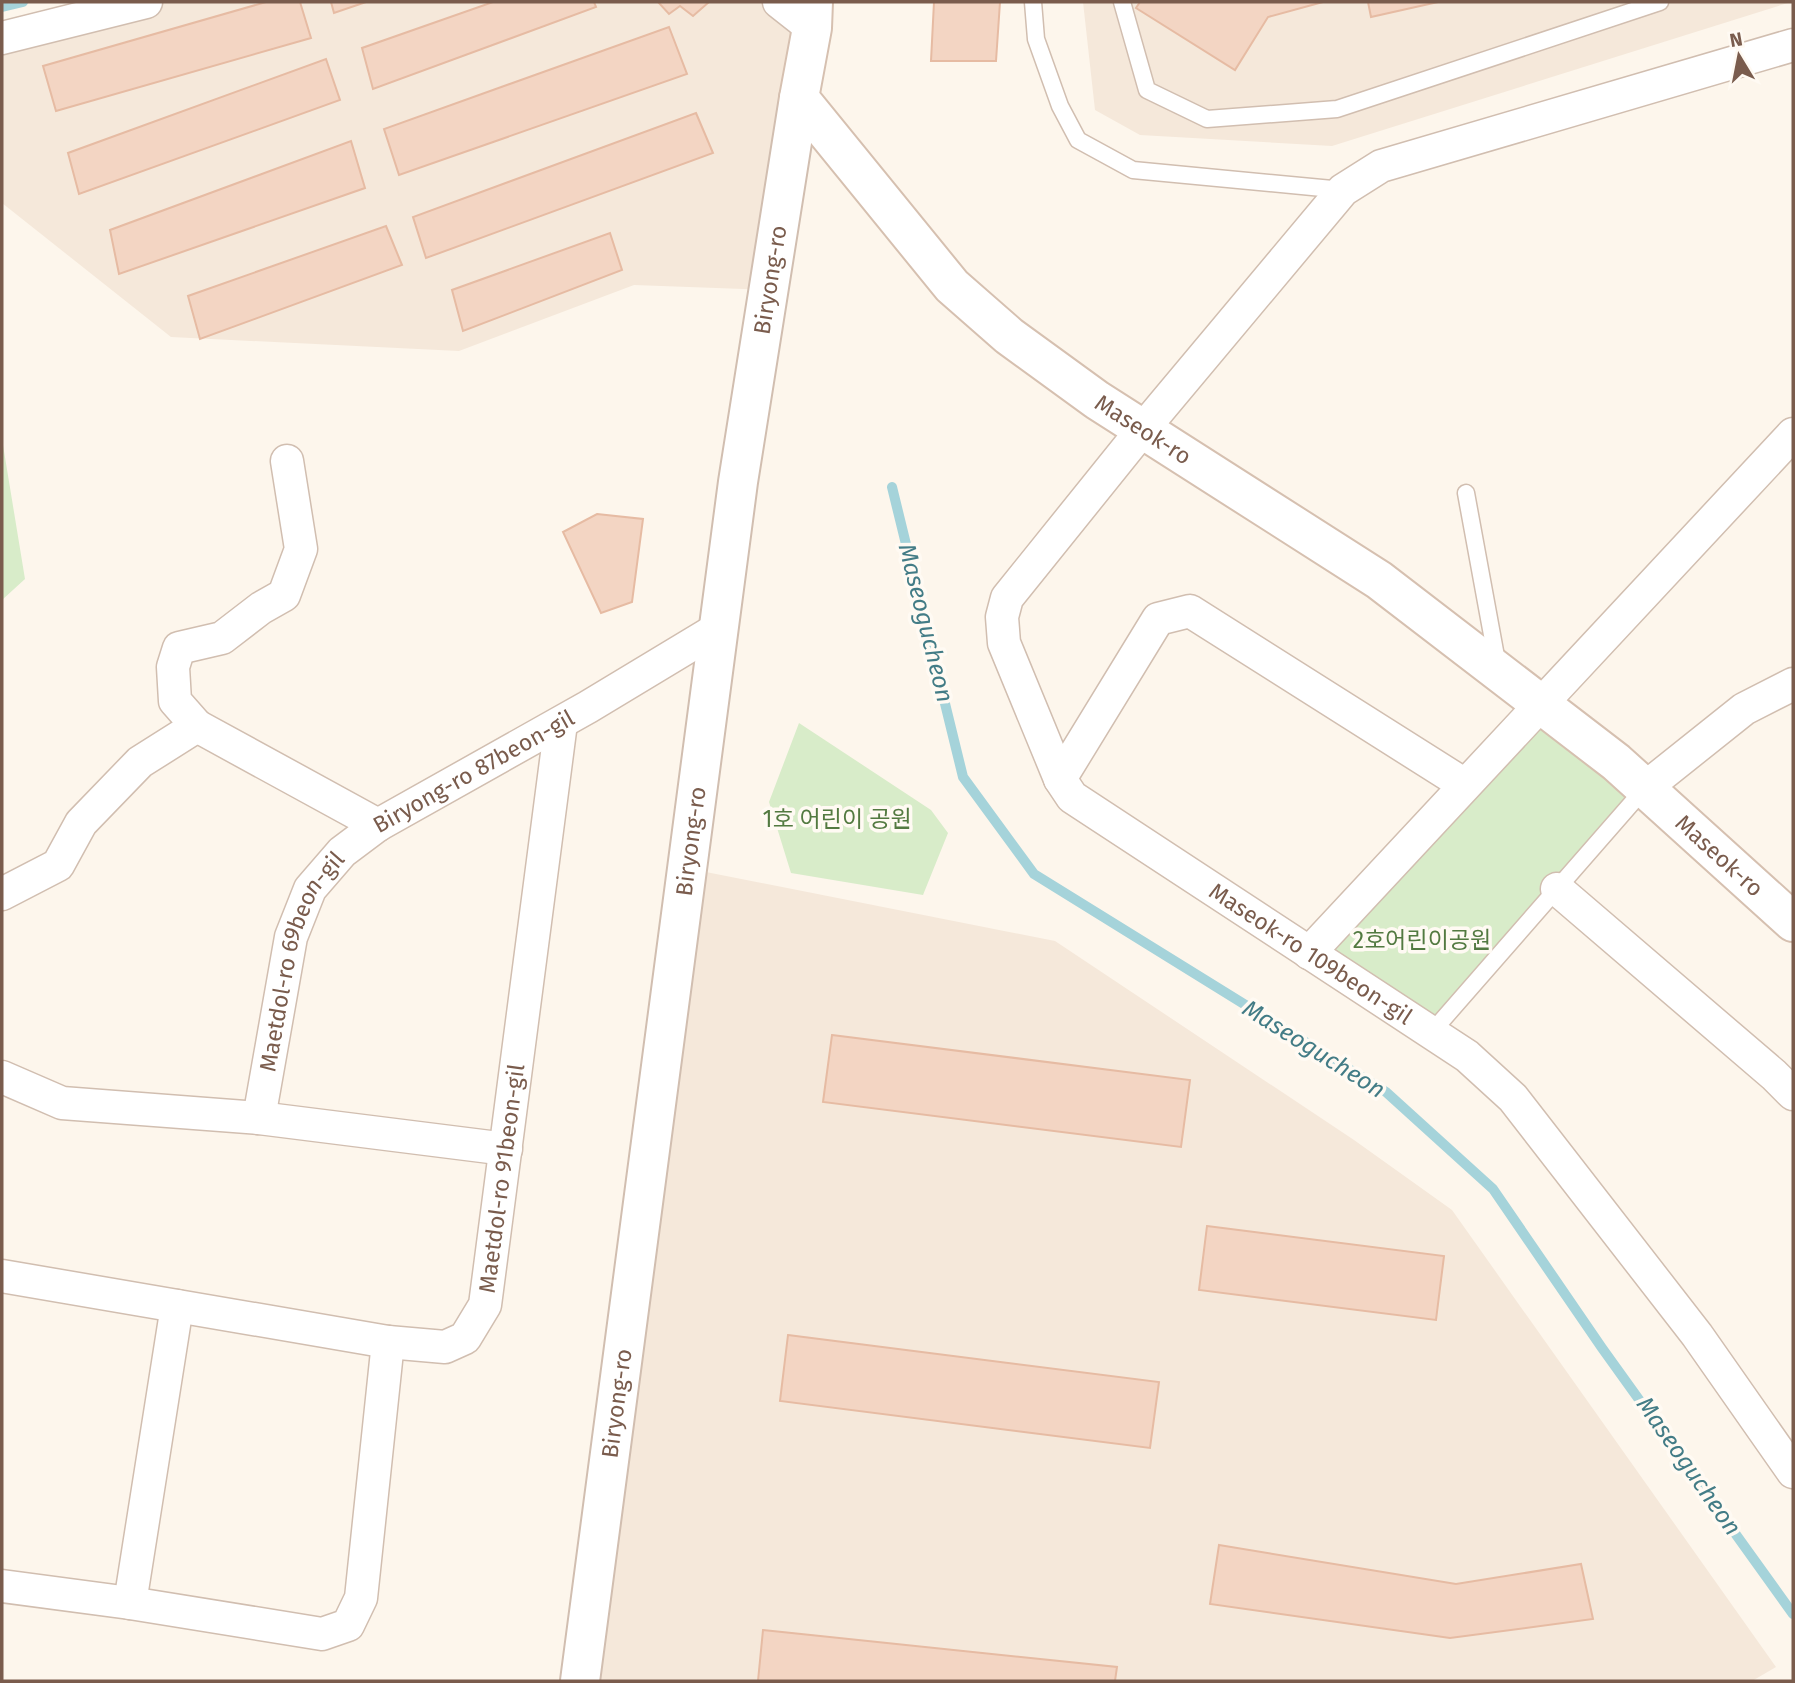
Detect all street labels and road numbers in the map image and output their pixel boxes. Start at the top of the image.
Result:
street label: Biryong-ro [748,223,793,337]
street label: Maseok-ro [1090,388,1197,471]
street label: Biryong-ro 87beon-gil [368,703,579,839]
street label: Biryong-ro [670,785,712,898]
street label: Maseok-ro [1670,809,1769,902]
street label: Maetdol-ro 69beon-gil [253,845,350,1074]
street label: Maseok-ro 109beon-gil [1204,877,1418,1031]
street label: Maetdol-ro 91beon-gil [473,1062,530,1295]
street label: Biryong-ro [596,1347,638,1460]

